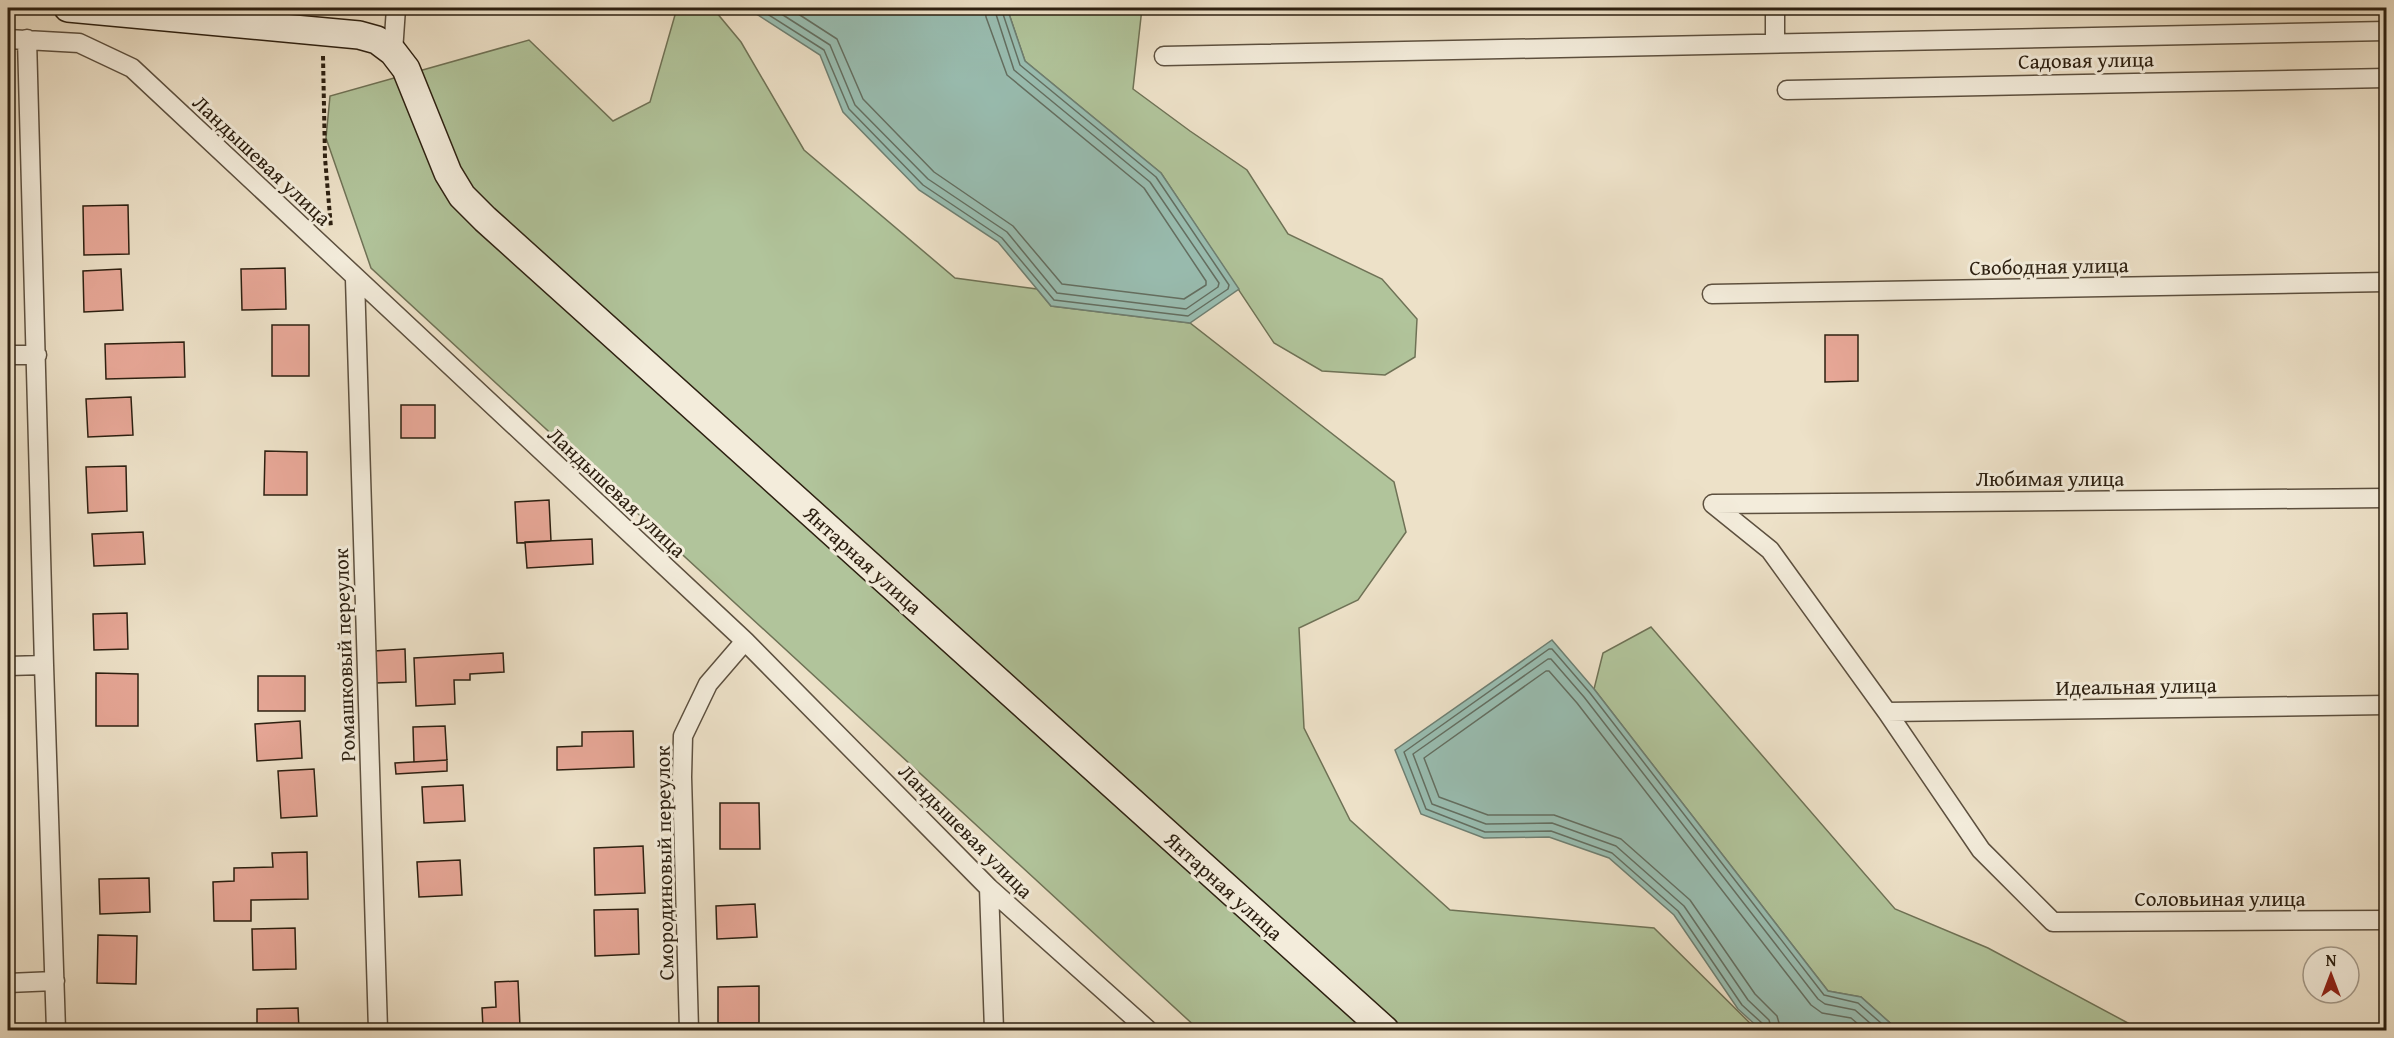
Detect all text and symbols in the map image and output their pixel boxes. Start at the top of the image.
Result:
street label: Садовая улица [2018,43,2154,77]
street label: Ландышевая улица [186,87,338,233]
street label: Свободная улица [1969,249,2129,283]
street label: Ландышевая улица [541,419,693,565]
street label: Любимая улица [1976,463,2124,494]
street label: Янтарная улица [796,498,929,622]
street label: Ромашковый переулок [325,548,363,762]
street label: Идеальная улица [2055,669,2217,703]
street label: Смородиновый переулок [646,745,682,981]
street label: Ландышевая улица [892,757,1040,905]
street label: Янтарная улица [1157,824,1290,948]
street label: Соловьиная улица [2134,883,2306,914]
north arrow [2301,945,2361,1005]
text: N [2326,948,2337,972]

